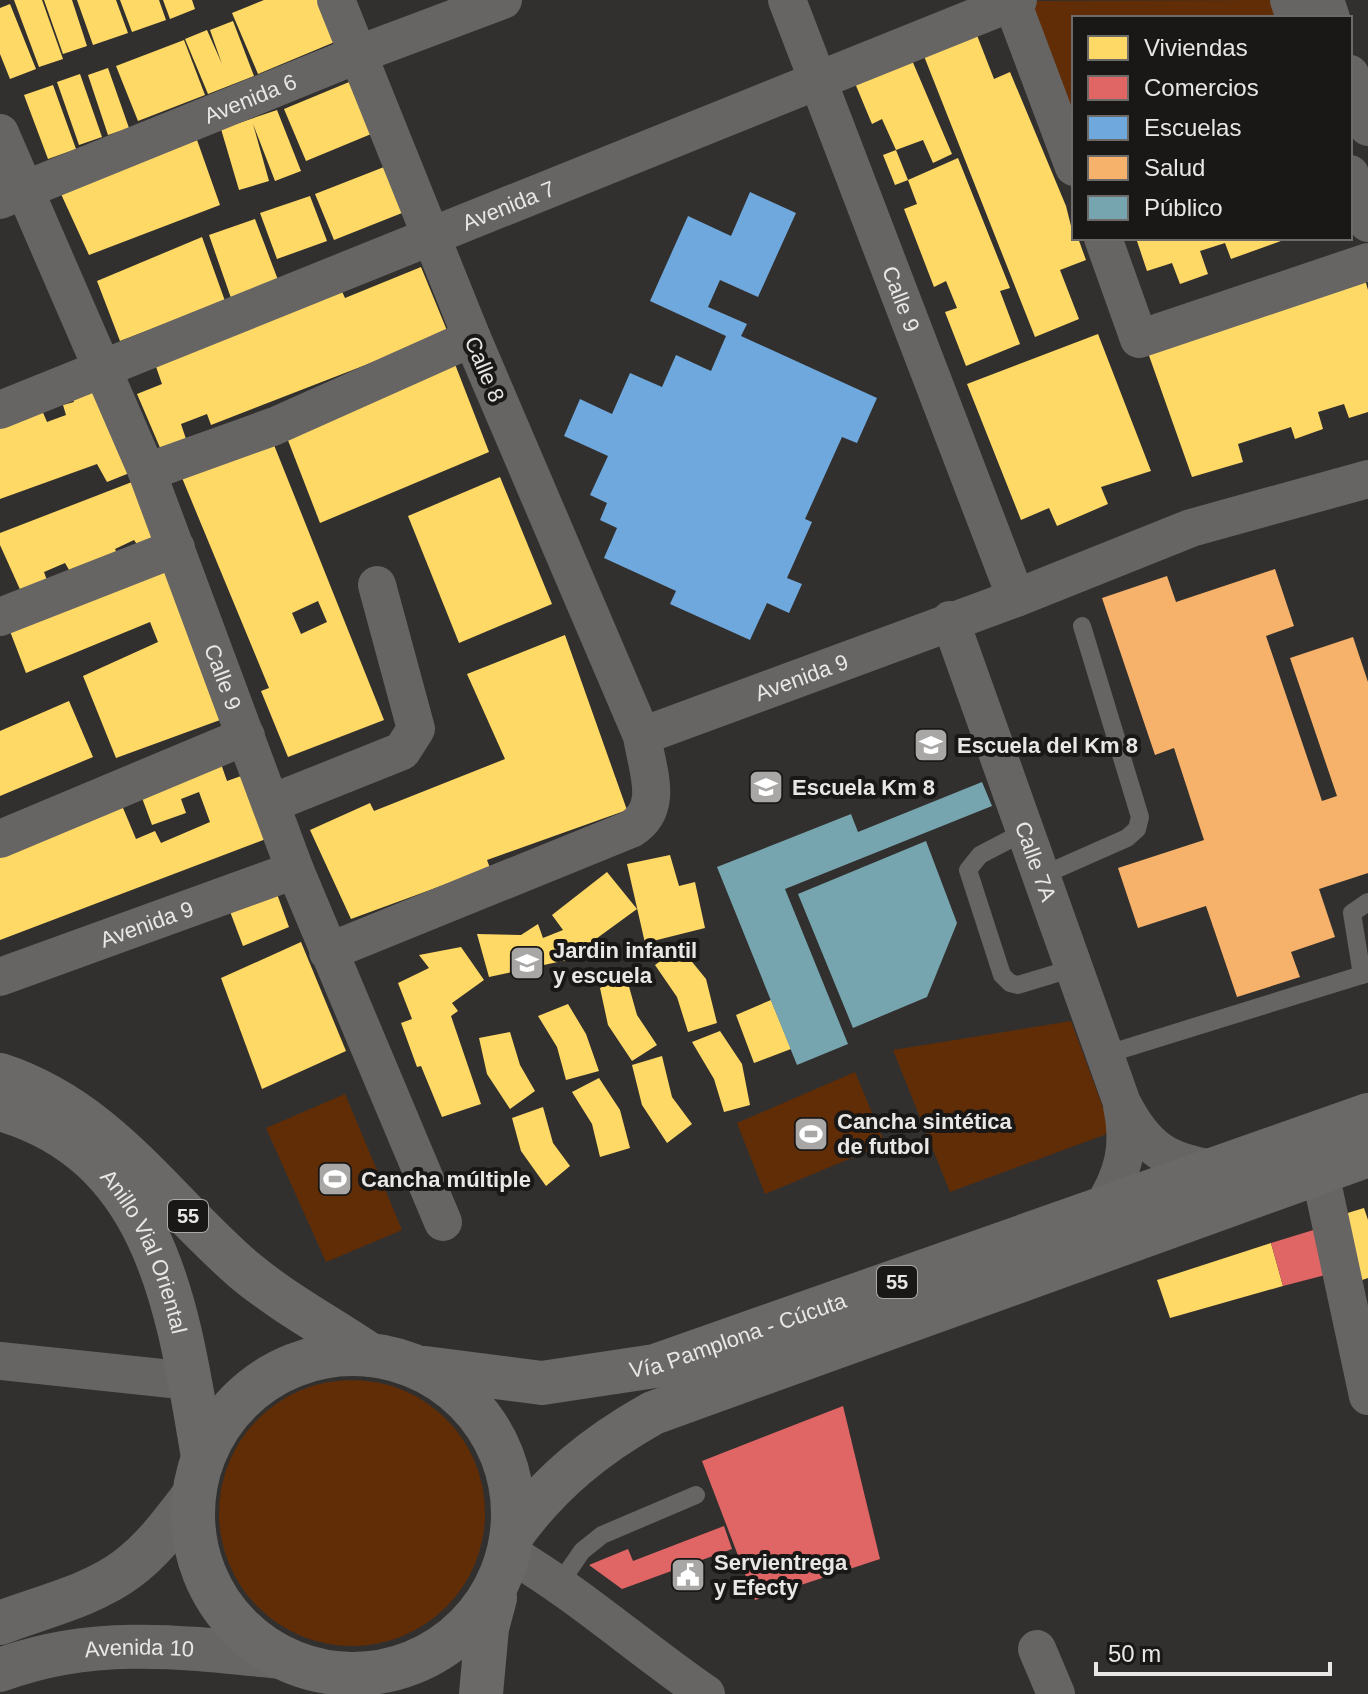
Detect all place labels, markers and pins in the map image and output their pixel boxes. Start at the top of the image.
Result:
school or university icon: Escuela del Km 8 [912,726,950,764]
place label: Escuela del Km 8 [957,733,1138,758]
school or university icon: Escuela Km 8 [747,768,785,806]
place label: Escuela Km 8 [792,775,935,800]
place label: Jardin infantil y escuela [553,938,697,988]
school or university icon: Jardin infantil y escuela [508,944,546,982]
place label: Cancha sintética de futbol [837,1109,1013,1159]
sports icon: Cancha sintética de futbol [792,1115,830,1153]
sports icon: Cancha múltiple [316,1160,354,1198]
place label: Cancha múltiple [361,1167,531,1192]
place label: Servientrega y Efecty [714,1550,848,1600]
public building icon: Servientrega y Efecty [669,1556,707,1594]

